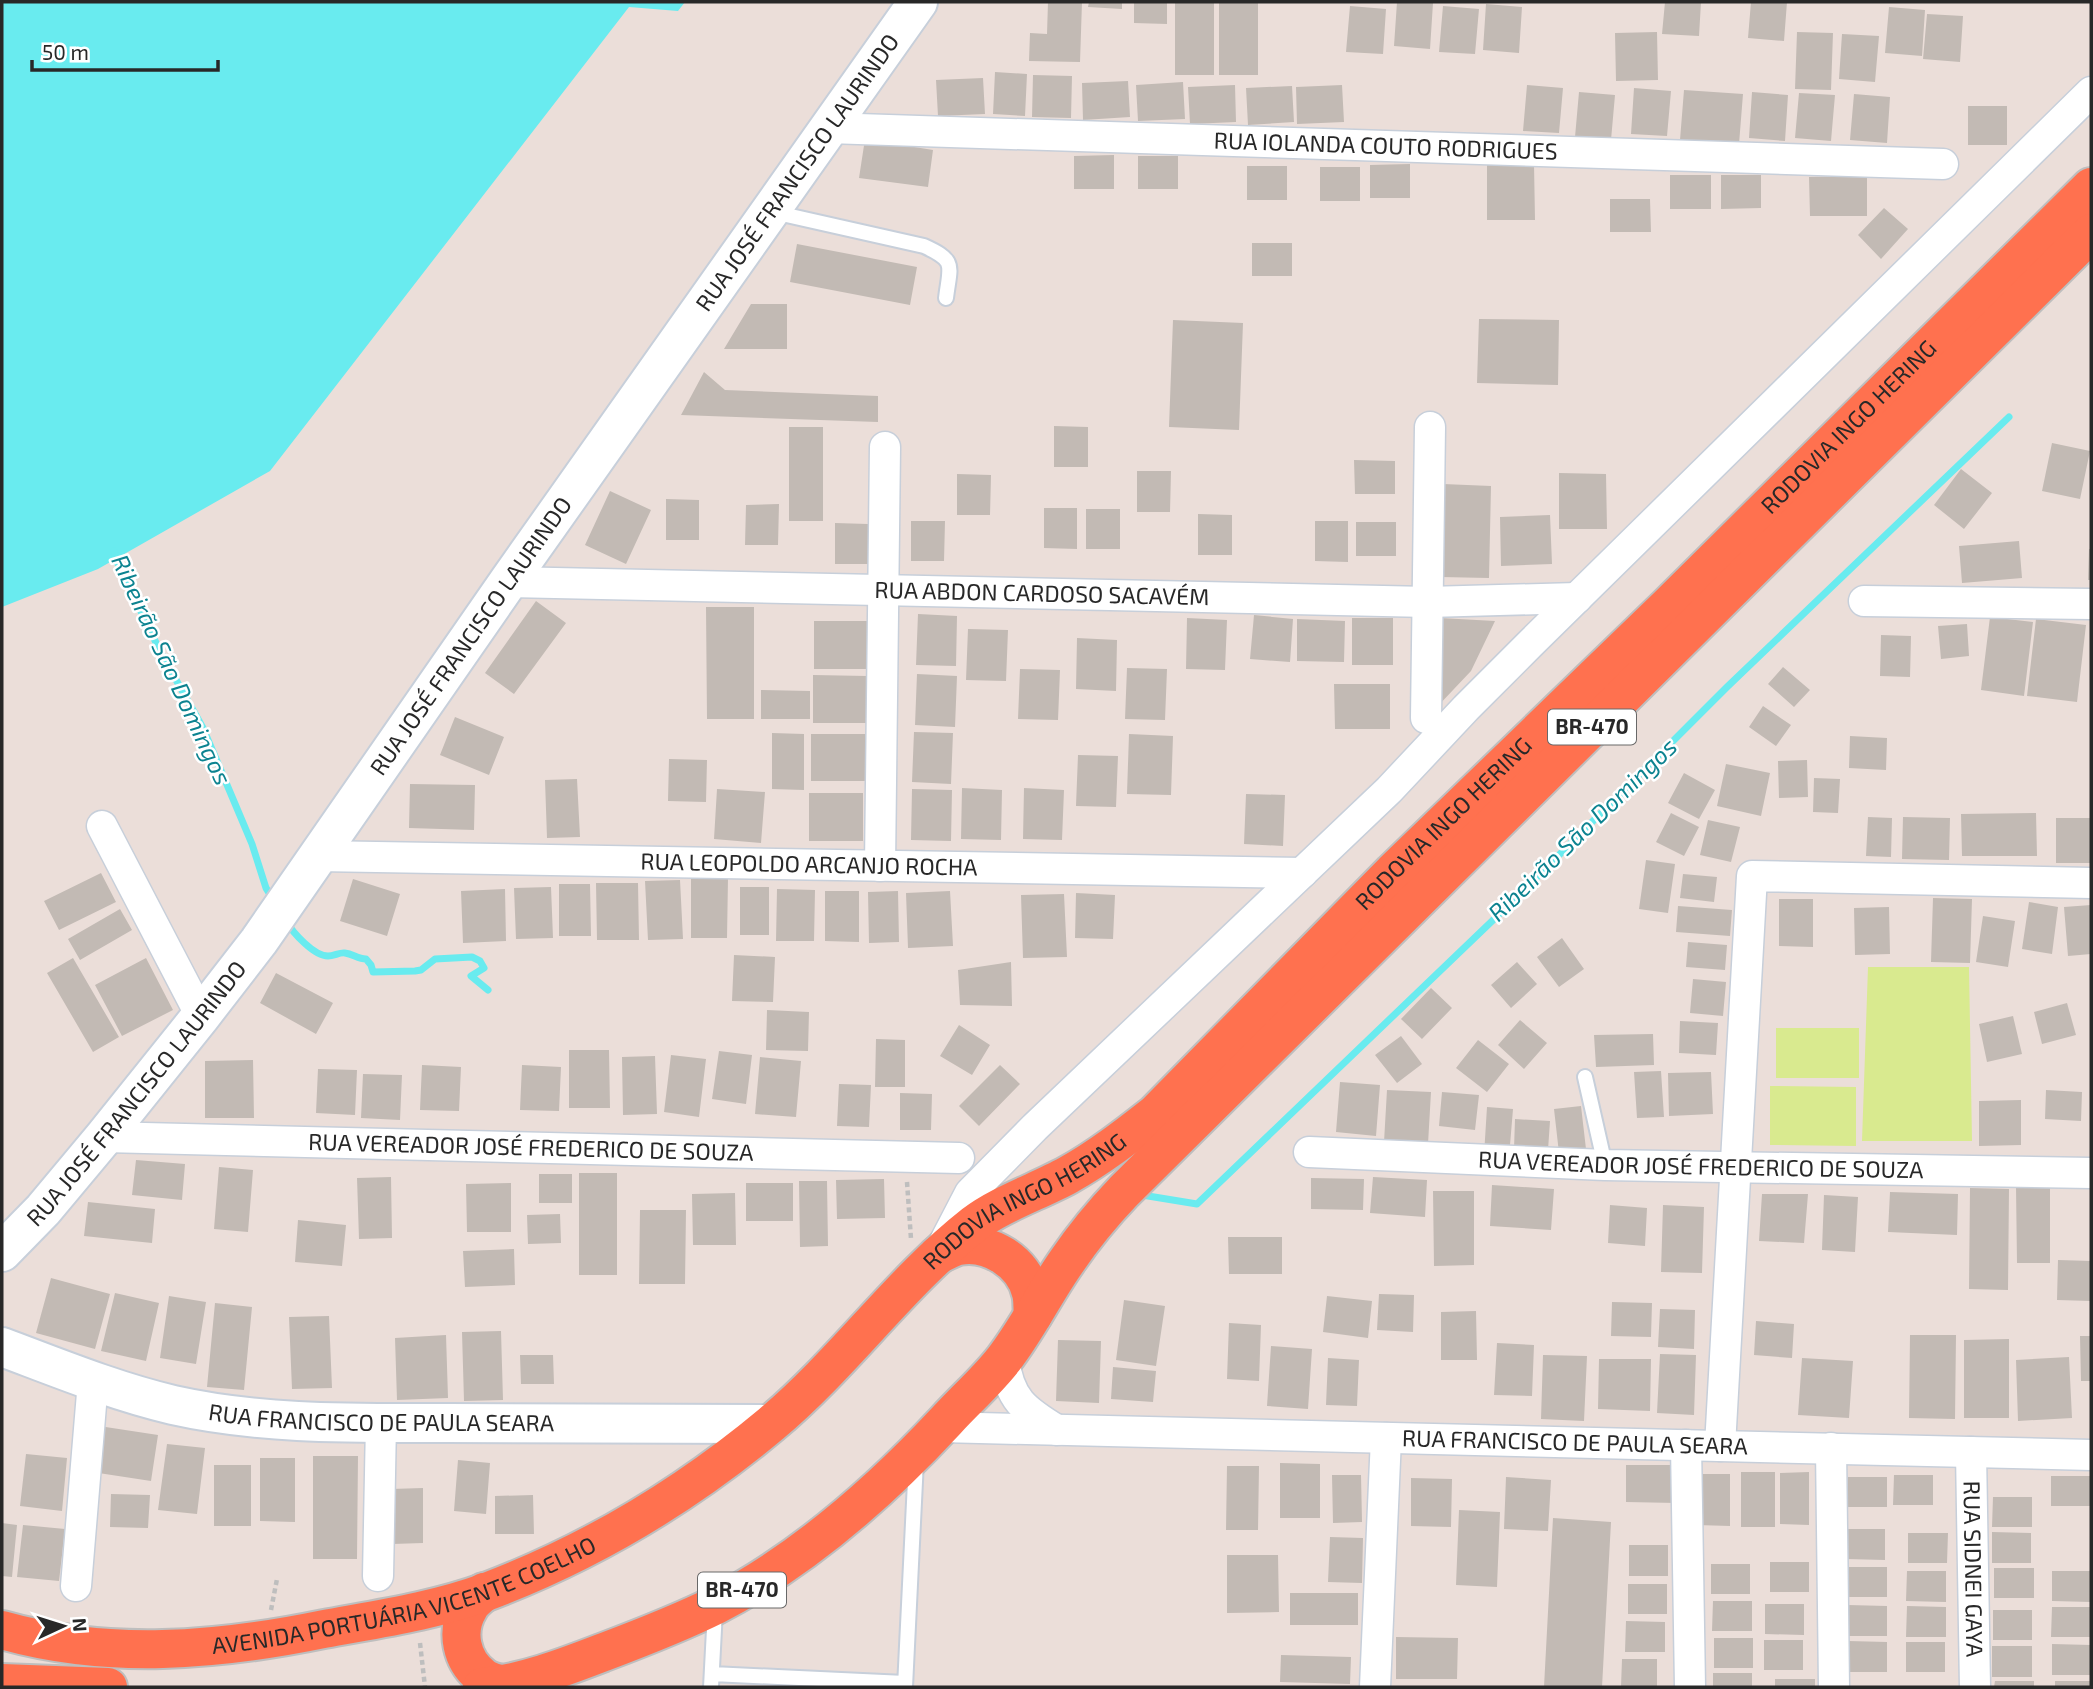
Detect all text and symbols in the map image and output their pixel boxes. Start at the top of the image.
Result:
scale bar [32,28,217,72]
street label: RUA JOSÉ FRANCISCO LAURINDO [689,28,904,316]
text: 50 m [42,39,89,64]
street label: RUA IOLANDA COUTO RODRIGUES [1213,125,1558,165]
street label: RODOVIA INGO HERING [1755,333,1942,519]
street label: RUA JOSÉ FRANCISCO LAURINDO [363,491,577,780]
water label: Ribeirão São Domingos [106,550,239,789]
street label: RUA ABDON CARDOSO SACAVÉM [874,575,1210,610]
road number: BR-470 [1548,710,1636,744]
street label: RODOVIA INGO HERING [1349,731,1537,915]
water label: Ribeirão São Domingos [1482,731,1682,927]
street label: RUA LEOPOLDO ARCANJO ROCHA [640,847,978,880]
street label: RUA JOSÉ FRANCISCO LAURINDO [20,955,251,1231]
street label: RODOVIA INGO HERING [917,1126,1131,1275]
street label: RUA VEREADOR JOSÉ FREDERICO DE SOUZA [308,1127,755,1166]
street label: RUA VEREADOR JOSÉ FREDERICO DE SOUZA [1478,1144,1924,1183]
street label: RUA FRANCISCO DE PAULA SEARA [207,1397,555,1436]
street label: RUA FRANCISCO DE PAULA SEARA [1402,1423,1749,1460]
street label: RUA SIDNEI GAYA [1958,1480,1990,1658]
street label: AVENIDA PORTUÁRIA VICENTE COELHO [210,1530,600,1659]
road number: BR-470 [698,1572,786,1608]
north arrow [28,1591,98,1661]
text: N [69,1617,92,1632]

